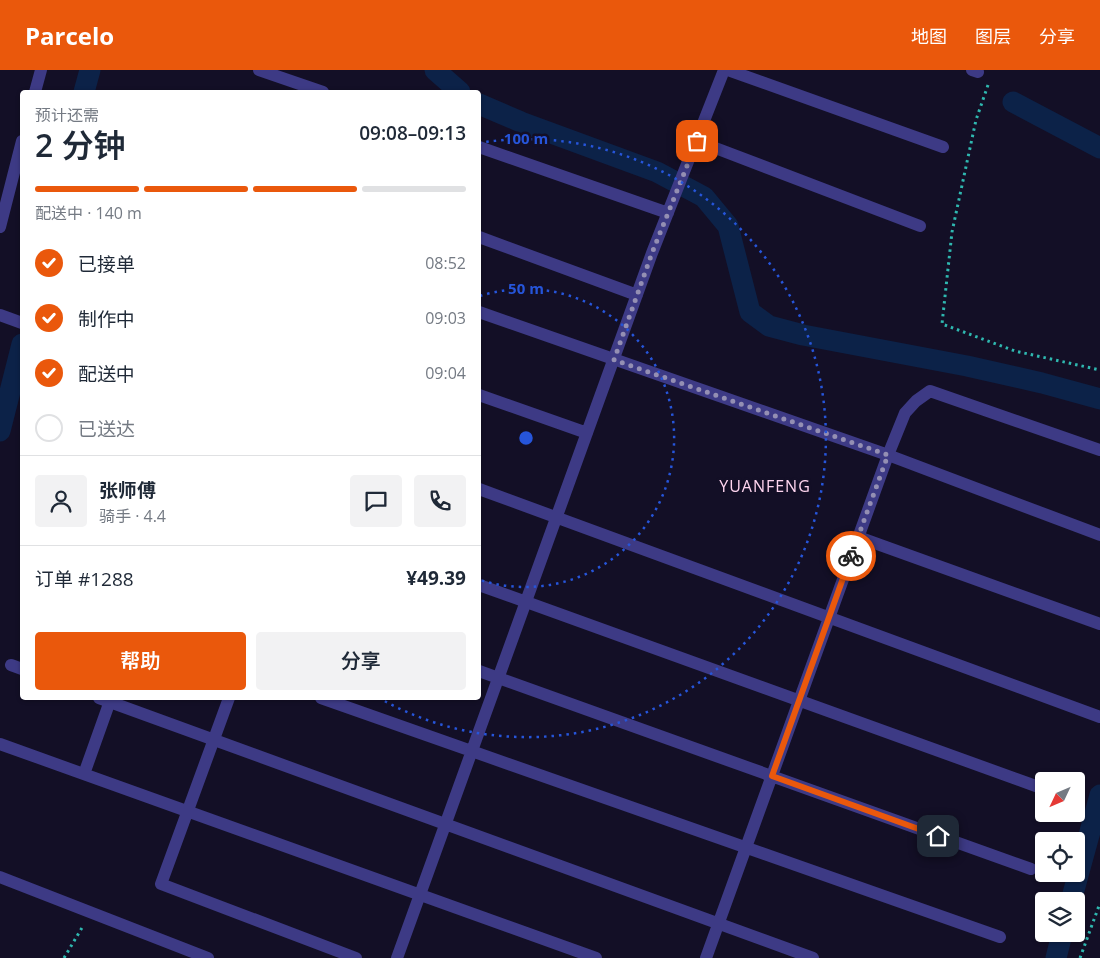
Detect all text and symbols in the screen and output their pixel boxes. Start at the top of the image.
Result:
text: Parcelo [25,19,114,52]
text: 地图 [911,24,947,48]
text: 图层 [975,24,1011,48]
text: 分享 [1039,24,1075,48]
text: 预计还需 [35,104,99,126]
text: 09:08–09:13 [359,120,466,146]
pin [676,120,718,162]
text: 2 分钟 [35,123,126,166]
icon: bag [683,127,711,155]
text: 100 m [504,128,548,148]
text: 配送中 · 140 m [35,202,142,224]
icon: check [35,249,63,277]
text: 已接单 [78,251,135,277]
text: 08:52 [425,252,466,274]
text: 50 m [508,278,544,298]
icon: check [35,304,63,332]
text: 制作中 [78,306,135,332]
text: 09:03 [425,307,466,329]
icon: check [35,359,63,387]
text: 配送中 [78,361,135,387]
text: 09:04 [425,362,466,384]
text: 已送达 [78,416,135,442]
centre of rings [517,429,535,447]
button: person [35,475,87,527]
button: chat [350,475,402,527]
button: phone [414,475,466,527]
district label: YUANFENG [719,475,811,497]
text: 张师傅 [99,477,156,503]
text: 骑手 · 4.4 [99,505,166,527]
courier [826,531,876,581]
icon: bike [837,542,865,570]
text: ¥49.39 [406,565,466,591]
text: 订单 #1288 [35,566,134,592]
button: 帮助 [35,632,246,690]
button: 分享 [256,632,466,690]
north arrow [1035,772,1085,822]
map controls [1035,772,1085,942]
pin [917,815,959,857]
icon: home [924,822,952,850]
button: locate [1035,832,1085,882]
button: layers [1035,892,1085,942]

